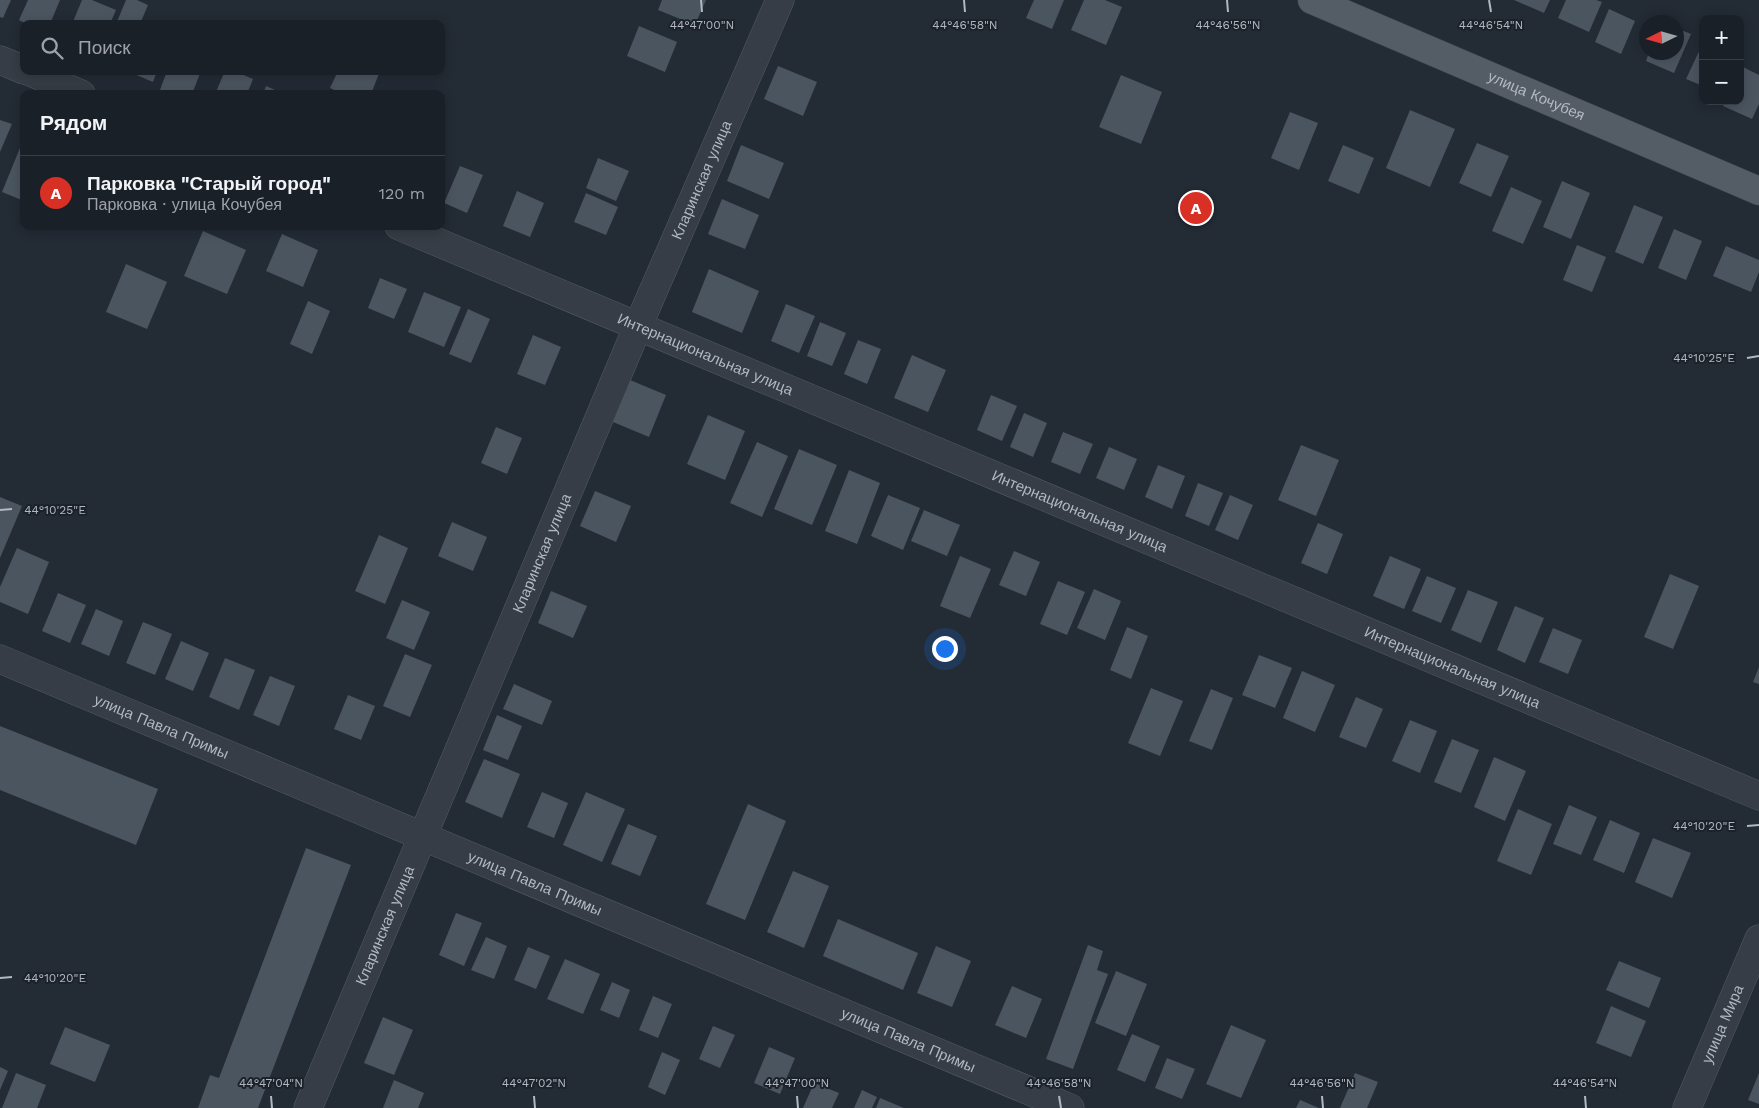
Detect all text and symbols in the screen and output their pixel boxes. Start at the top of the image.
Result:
north arrow [1639,15,1684,60]
map controls [1699,15,1744,105]
button: + [1699,15,1744,60]
text: 44°47'00"N [670,18,734,32]
text: 44°46'58"N [932,18,998,32]
text: 44°46'56"N [1195,18,1261,32]
text: 44°46'54"N [1459,18,1523,32]
search box [20,20,445,75]
icon: search [38,34,66,62]
text: Поиск [78,36,131,59]
button: − [1699,60,1744,105]
street label: улица Кочубея [1485,67,1588,124]
text: Рядом [40,110,107,135]
street label: Кларинская улица [668,117,736,242]
text: Парковка "Старый город" [87,172,331,195]
text: A [51,184,61,203]
text: 120 m [379,184,425,203]
pin: A [1180,189,1212,227]
text: Парковка · улица Кочубея [87,195,282,214]
street label: Интернациональная улица [615,310,796,399]
text: 44°10'25"E [1673,351,1735,365]
street label: Интернациональная улица [989,466,1171,556]
street label: Кларинская улица [509,490,576,616]
text: 44°10'25"E [24,503,86,517]
street label: Интернациональная улица [1362,623,1543,712]
your location [932,636,958,662]
street label: улица Павла Примы [92,691,231,763]
text: 44°10'20"E [1673,819,1735,833]
street label: улица Павла Примы [465,847,605,920]
street label: Кларинская улица [352,862,418,988]
text: 44°10'20"E [24,971,86,985]
street label: улица Мира [1698,982,1748,1066]
street label: улица Павла Примы [838,1004,978,1076]
text: 44°47'04"N [239,1076,303,1090]
text: 44°47'02"N [502,1076,566,1090]
text: 44°47'00"N [765,1076,829,1090]
text: 44°46'58"N [1026,1076,1092,1090]
text: 44°46'56"N [1289,1076,1355,1090]
text: 44°46'54"N [1553,1076,1617,1090]

